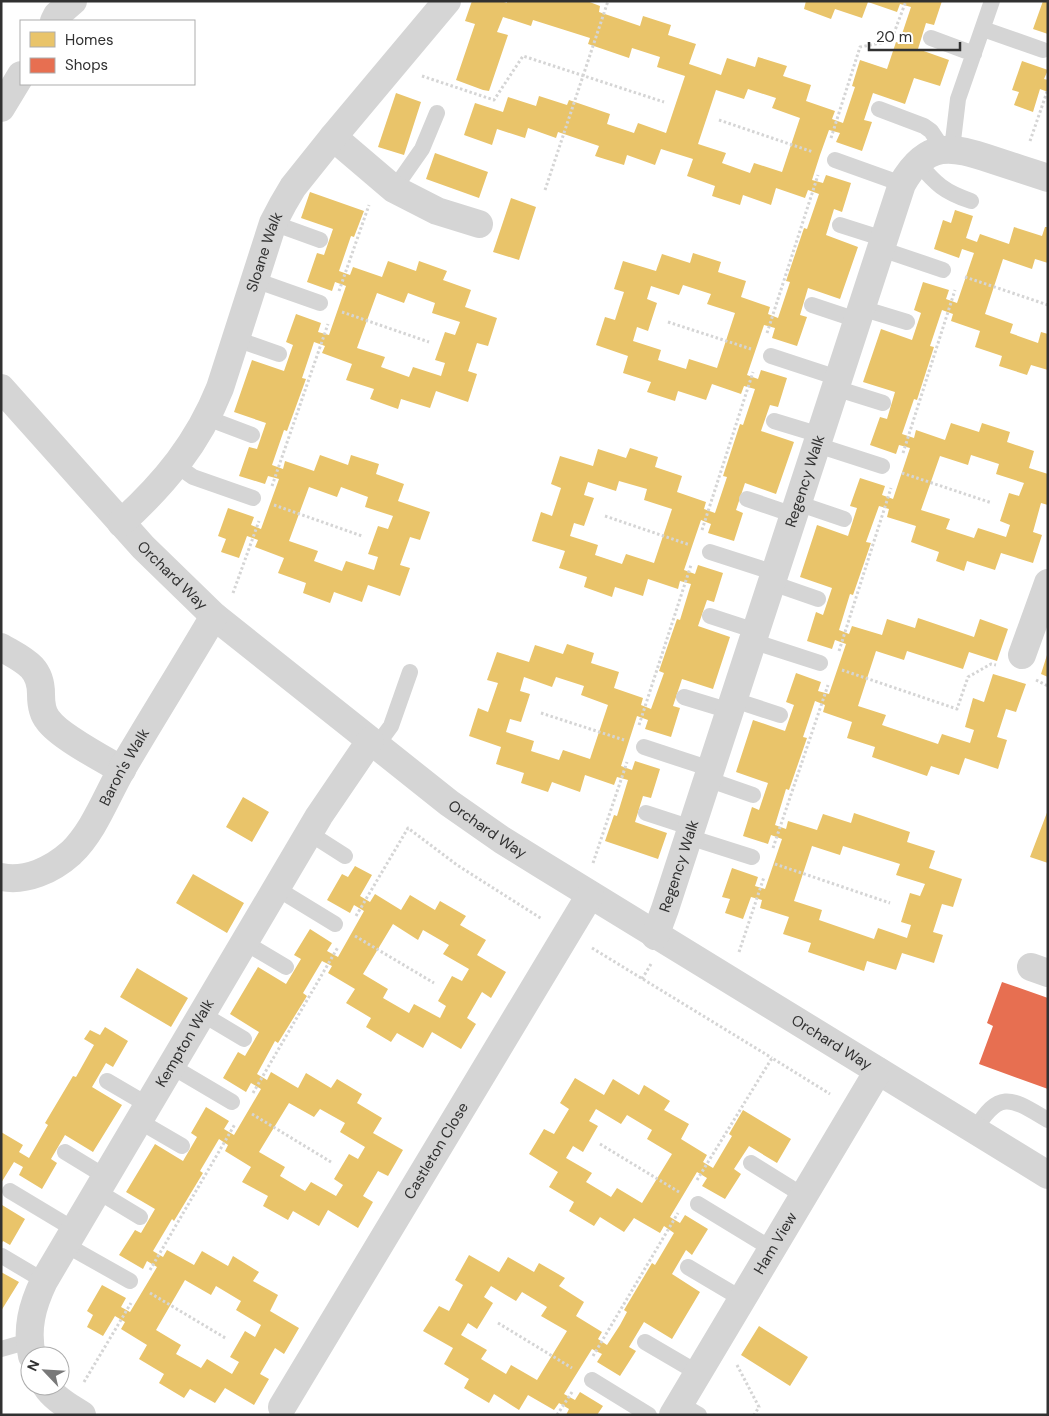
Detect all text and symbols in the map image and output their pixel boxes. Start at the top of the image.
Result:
legend [20,20,195,85]
scale bar [869,20,960,52]
text: 20 m [876,27,912,47]
text: Homes [65,30,114,50]
text: Shops [65,55,108,75]
street label: Sloane Walk [242,208,287,294]
street label: Regency Walk [780,432,829,530]
street label: Orchard Way [133,537,212,615]
street label: Baron's Walk [95,724,154,809]
street label: Orchard Way [444,795,531,863]
street label: Regency Walk [655,817,704,915]
street label: Kempton Walk [151,995,219,1091]
street label: Orchard Way [788,1010,876,1075]
street label: Castleton Close [399,1099,473,1203]
street label: Ham View [749,1208,802,1278]
north arrow [20,1346,70,1396]
text: N [23,1357,44,1374]

